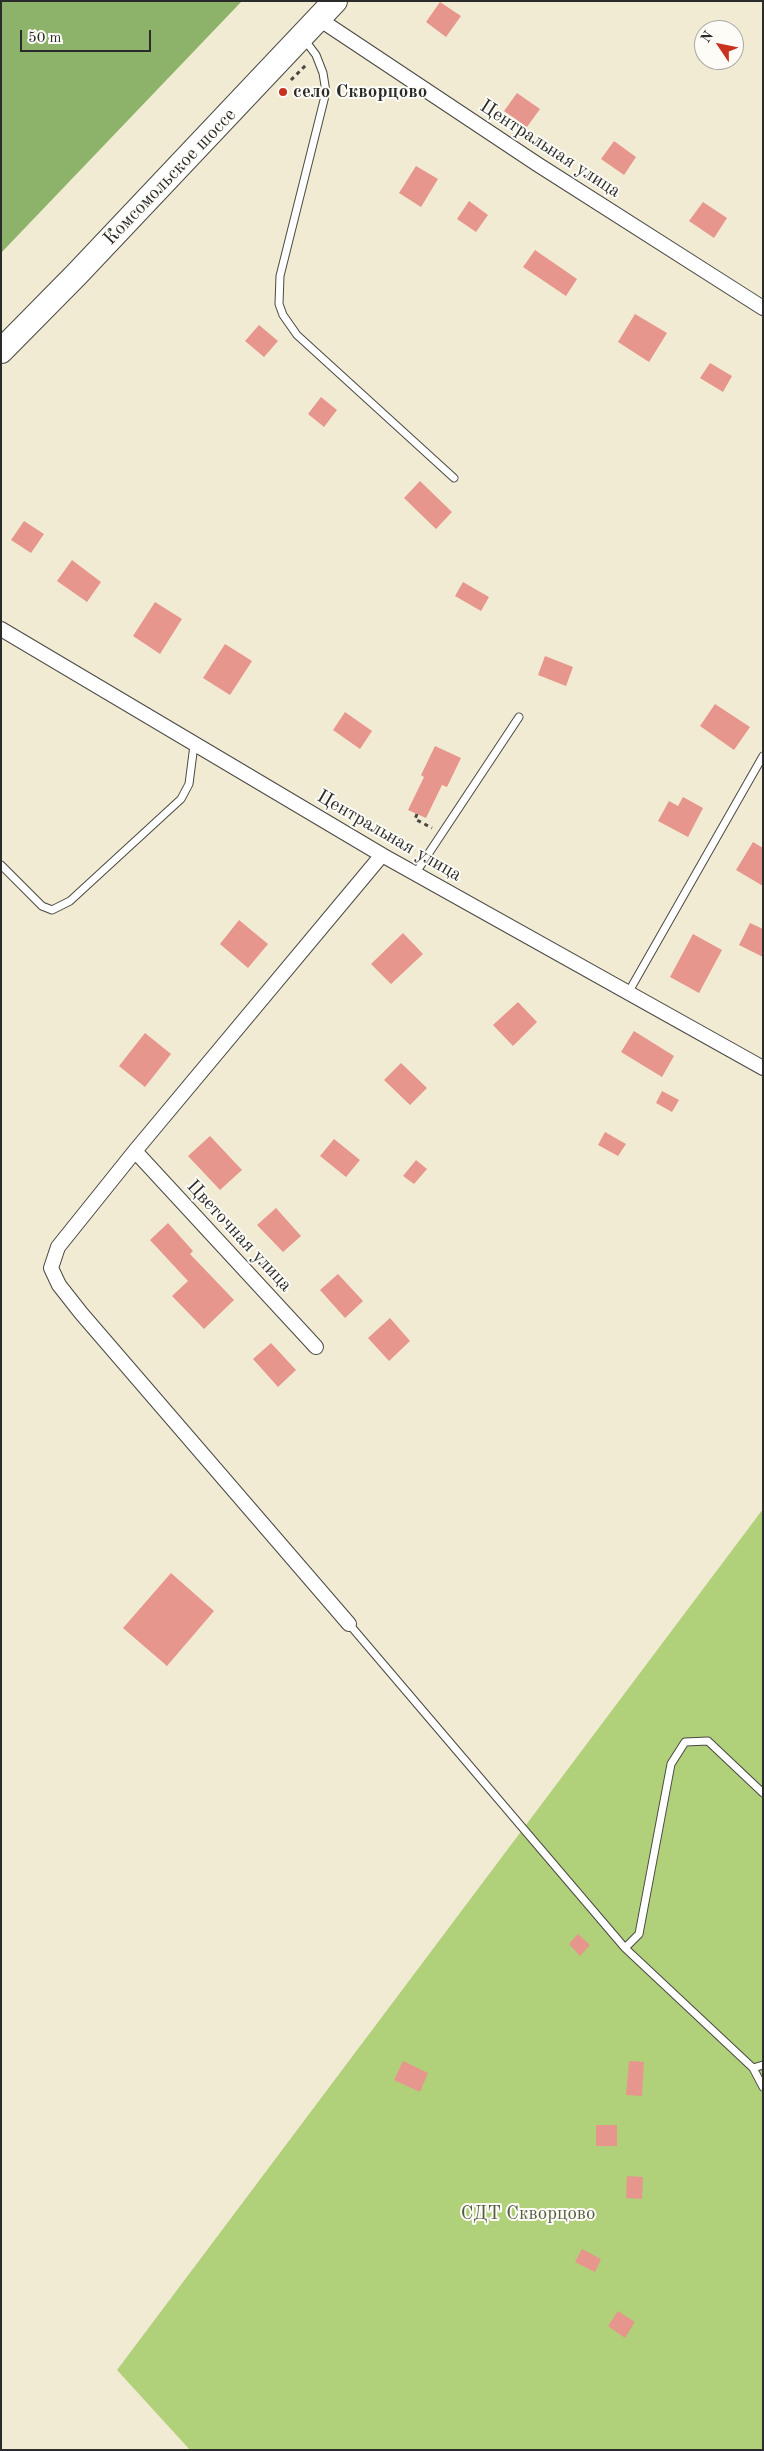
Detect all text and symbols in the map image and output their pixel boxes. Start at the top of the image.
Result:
scale bar [22,20,154,52]
north arrow [694,20,744,70]
text: N [699,29,716,46]
text: 50 m [28,31,62,46]
place label: село Скворцово [293,81,427,103]
marker: село Скворцово [277,86,289,98]
street label: Центральная улица [475,95,625,203]
street label: Комсомольское шоссе [99,104,241,250]
street label: Центральная улица [312,785,466,887]
street label: Цветочная улица [181,1175,297,1297]
park label: СДТ Скворцово [461,2203,595,2225]

